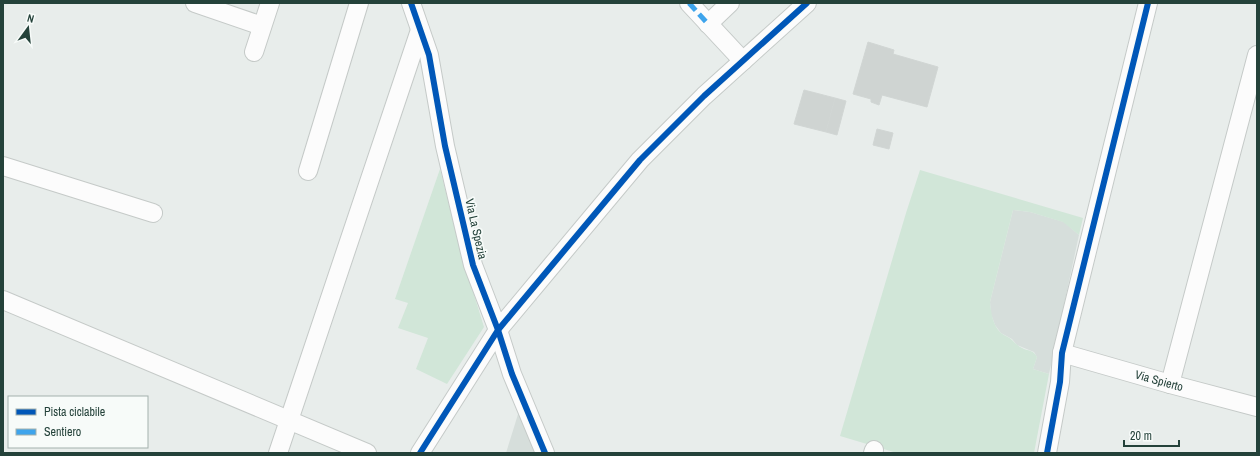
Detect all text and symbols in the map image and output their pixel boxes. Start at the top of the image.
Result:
north arrow [8,8,48,48]
text: N [26,11,36,26]
street label: Via La Spezia [461,197,491,261]
street label: Via Spierto [1133,366,1185,395]
legend [8,396,148,448]
text: Pista ciclabile [44,404,105,420]
scale bar [1124,422,1179,448]
text: Sentiero [44,424,81,440]
text: 20 m [1130,428,1152,444]

